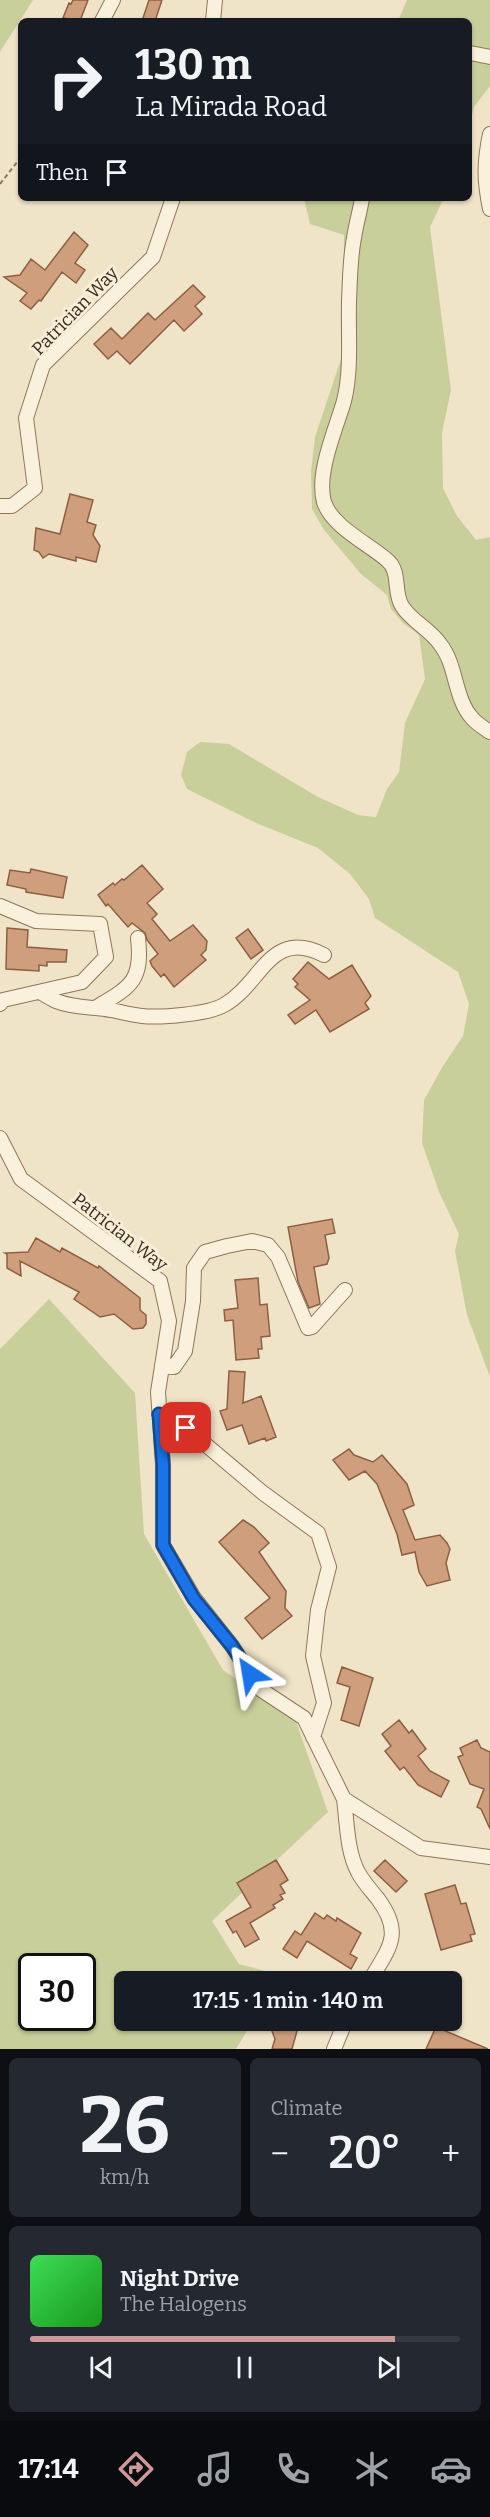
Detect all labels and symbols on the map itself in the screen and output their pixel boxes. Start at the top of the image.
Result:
street label: Patrician Way [27,262,123,360]
street label: Patrician Way [68,1188,172,1276]
pin [160,1402,211,1453]
position arrow [218,1642,282,1706]
speed limit sign: 30 [18,1953,96,2031]

